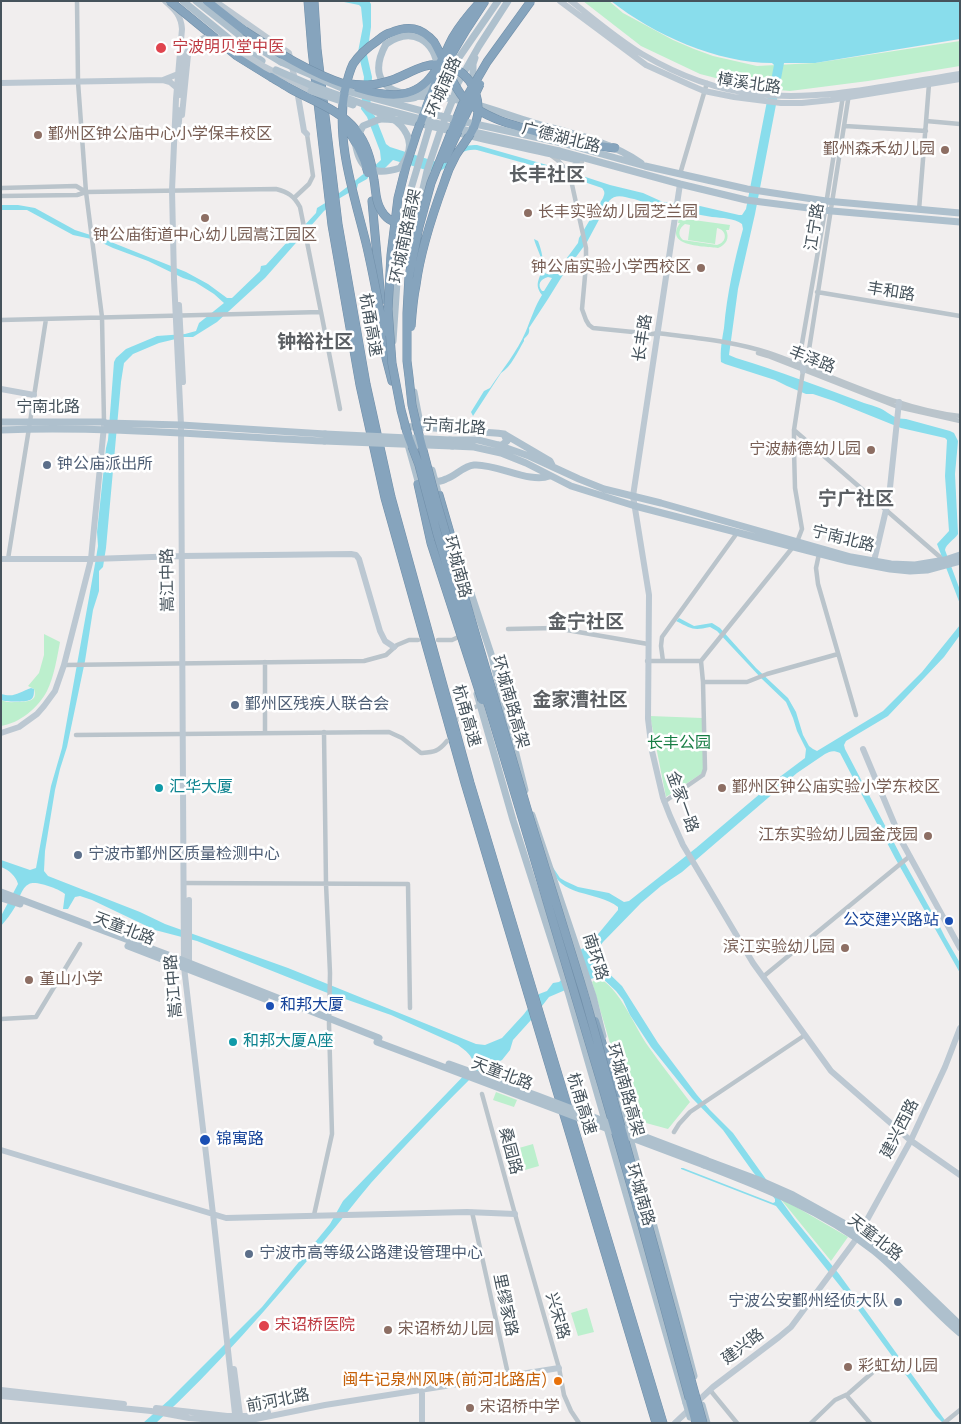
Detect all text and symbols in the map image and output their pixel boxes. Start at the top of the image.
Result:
place label: 宁波明贝堂中医 [172,38,284,58]
marker: 宁波明贝堂中医 [154,41,168,55]
street label: 环城南路 [422,54,466,120]
street label: 樟溪北路 [716,70,782,98]
street label: 广德湖北路 [520,119,602,157]
place label: 鄞州区钟公庙中心小学保丰校区 [48,125,272,145]
marker: 鄞州区钟公庙中心小学保丰校区 [32,129,44,141]
place label: 鄞州森禾幼儿园 [823,140,935,160]
marker: 鄞州森禾幼儿园 [939,144,951,156]
district label: 长丰社区 [509,165,585,187]
street label: 环城南路高架 [387,187,425,285]
street label: 江宁路 [802,202,828,252]
place label: 长丰实验幼儿园芝兰园 [538,203,698,223]
marker: 长丰实验幼儿园芝兰园 [522,207,534,219]
marker: 钟公庙街道中心幼儿园嵩江园区 [199,212,211,224]
place label: 钟公庙街道中心幼儿园嵩江园区 [93,226,317,246]
place label: 钟公庙实验小学西校区 [531,258,691,278]
marker: 钟公庙实验小学西校区 [695,262,707,274]
street label: 丰和路 [866,279,916,305]
street label: 杭甬高速 [355,292,385,358]
street label: 长丰路 [630,313,656,363]
district label: 钟裕社区 [277,332,353,354]
street label: 丰泽路 [786,342,838,378]
street label: 宁南北路 [16,398,80,418]
street label: 宁南北路 [421,415,487,439]
place label: 宁波赫德幼儿园 [749,440,861,460]
marker: 宁波赫德幼儿园 [865,444,877,456]
place label: 钟公庙派出所 [57,455,153,475]
marker: 钟公庙派出所 [41,459,53,471]
district label: 宁广社区 [818,489,894,511]
street label: 宁南北路 [810,522,876,556]
street label: 环城南路 [439,534,475,600]
street label: 嵩江中路 [158,548,178,612]
district label: 金宁社区 [548,612,624,634]
street label: 环城南路高架 [488,653,532,751]
street label: 杭甬高速 [448,683,484,749]
district label: 金家漕社区 [533,690,627,712]
place label: 鄞州区残疾人联合会 [245,695,389,715]
marker: 鄞州区残疾人联合会 [229,699,241,711]
park label: 长丰公园 [647,734,711,754]
street label: 金家一路 [662,769,702,835]
place label: 汇华大厦 [169,778,233,798]
place label: 鄞州区钟公庙实验小学东校区 [732,778,940,798]
marker: 汇华大厦 [153,782,165,794]
marker: 鄞州区钟公庙实验小学东校区 [716,782,728,794]
place label: 江东实验幼儿园金茂园 [758,826,918,846]
marker: 江东实验幼儿园金茂园 [922,830,934,842]
place label: 宁波市鄞州区质量检测中心 [88,845,280,865]
marker: 宁波市鄞州区质量检测中心 [72,849,84,861]
street label: 天童北路 [91,909,157,949]
place label: 公交建兴路站 [843,911,939,931]
marker: 公交建兴路站 [943,915,955,927]
street label: 南环路 [578,931,612,983]
place label: 滨江实验幼儿园 [723,938,835,958]
marker: 滨江实验幼儿园 [839,942,851,954]
street label: 嵩江中路 [162,953,186,1019]
place label: 堇山小学 [39,970,103,990]
marker: 堇山小学 [23,974,35,986]
place label: 和邦大厦 [280,996,344,1016]
marker: 和邦大厦 [264,1000,276,1012]
place label: 和邦大厦A座 [243,1032,333,1052]
marker: 和邦大厦A座 [227,1036,239,1048]
street label: 环城南路高架 [603,1041,647,1139]
street label: 天童北路 [469,1054,535,1094]
street label: 杭甬高速 [562,1071,600,1137]
street label: 建兴西路 [877,1096,923,1162]
street label: 桑园路 [495,1125,525,1177]
place label: 锦寓路 [216,1130,264,1150]
marker: 锦寓路 [198,1133,212,1147]
street label: 环城南路 [622,1162,658,1228]
street label: 天童北路 [844,1211,906,1265]
place label: 宁波市高等级公路建设管理中心 [259,1244,483,1264]
marker: 宁波市高等级公路建设管理中心 [243,1248,255,1260]
street label: 里缪家路 [489,1272,521,1338]
street label: 兴宋路 [541,1290,573,1342]
place label: 宁波公安鄞州经侦大队 [728,1292,888,1312]
marker: 宁波公安鄞州经侦大队 [892,1296,904,1308]
place label: 宋诏桥医院 [275,1316,355,1336]
marker: 宋诏桥医院 [257,1319,271,1333]
place label: 宋诏桥幼儿园 [398,1320,494,1340]
marker: 宋诏桥幼儿园 [382,1324,394,1336]
street label: 建兴路 [718,1325,768,1369]
place label: 彩虹幼儿园 [858,1357,938,1377]
marker: 彩虹幼儿园 [842,1361,854,1373]
place label: 闽牛记泉州风味(前河北路店) [342,1371,548,1391]
marker: 闽牛记泉州风味(前河北路店) [552,1375,564,1387]
street label: 前河北路 [245,1385,311,1417]
place label: 宋诏桥中学 [480,1398,560,1418]
marker: 宋诏桥中学 [464,1402,476,1414]

